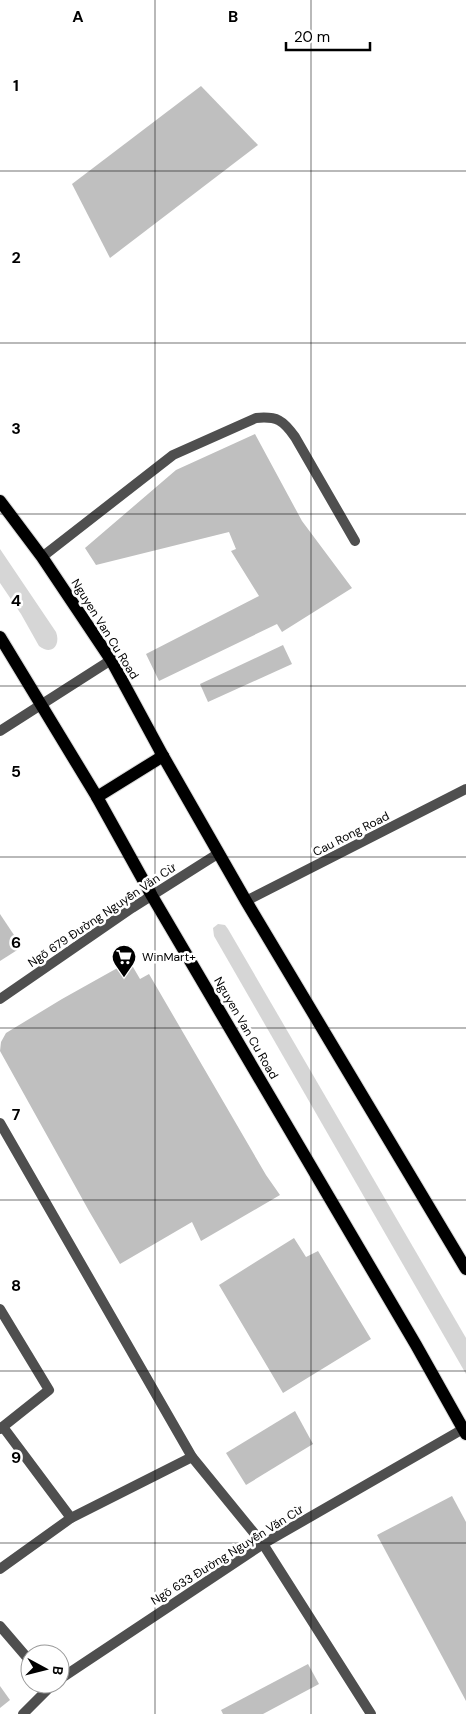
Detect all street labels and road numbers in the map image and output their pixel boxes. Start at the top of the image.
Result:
street label: Nguyen Van Cu Road [68,576,142,682]
street label: Cau Rong Road [310,808,392,860]
street label: Ngõ 679 Đường Nguyễn Văn Cừ [25,859,179,971]
street label: Nguyen Van Cu Road [210,974,282,1082]
street label: Ngõ 633 Đường Nguyễn Văn Cừ [148,1501,306,1609]

